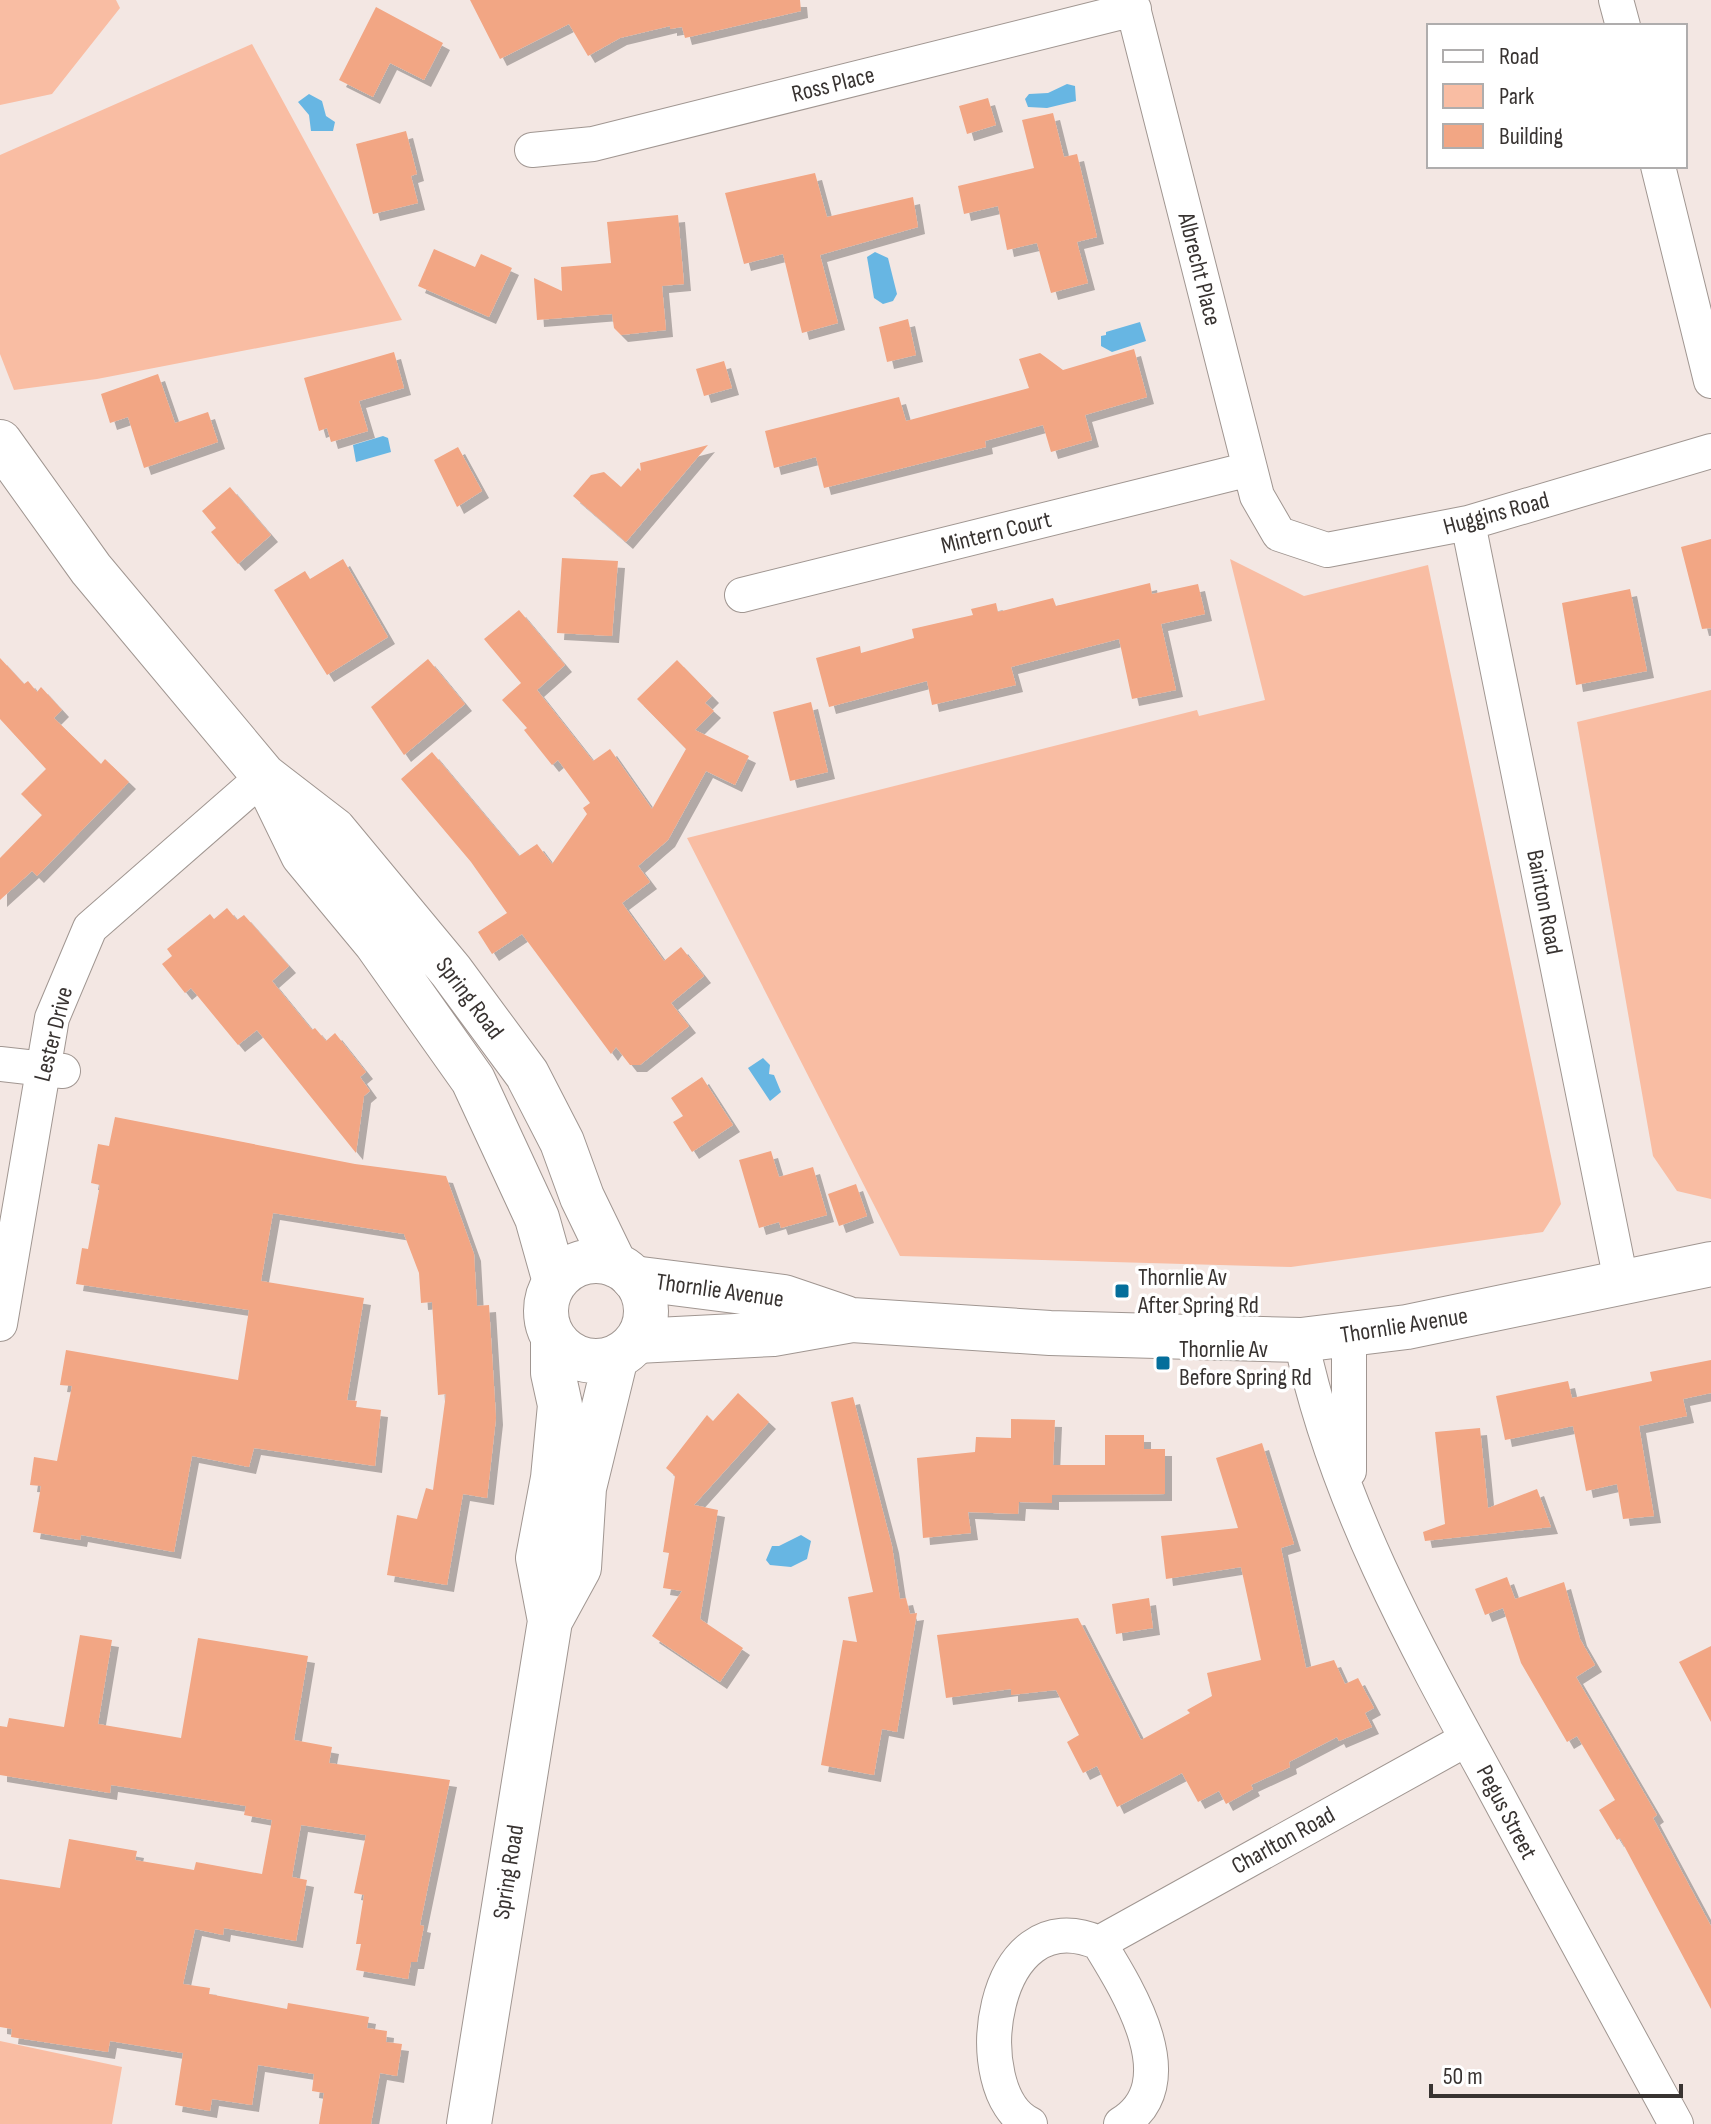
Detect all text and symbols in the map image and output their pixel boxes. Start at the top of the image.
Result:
legend [1427,24,1687,168]
text: Road [1499,42,1539,71]
street label: Ross Place [789,60,878,109]
text: Park [1499,82,1534,111]
text: Building [1499,122,1563,151]
street label: Albrecht Place [1171,209,1228,329]
street label: Huggins Road [1440,485,1552,542]
street label: Mintern Court [938,505,1054,560]
street label: Bainton Road [1520,847,1569,957]
street label: Spring Road [429,952,510,1045]
street label: Lester Drive [28,984,79,1084]
place label: Thornlie Av After Spring Rd [1137,1263,1259,1320]
street label: Thornlie Avenue [654,1267,786,1314]
marker: Thornlie Av After Spring Rd [1113,1282,1131,1300]
street label: Thornlie Avenue [1338,1301,1470,1350]
place label: Thornlie Av Before Spring Rd [1179,1335,1312,1392]
marker: Thornlie Av Before Spring Rd [1154,1354,1172,1372]
street label: Pegus Street [1470,1760,1543,1864]
street label: Charlton Road [1227,1800,1340,1881]
street label: Spring Road [487,1823,530,1921]
scale bar [1431,2048,1681,2098]
text: 50 m [1443,2062,1483,2091]

